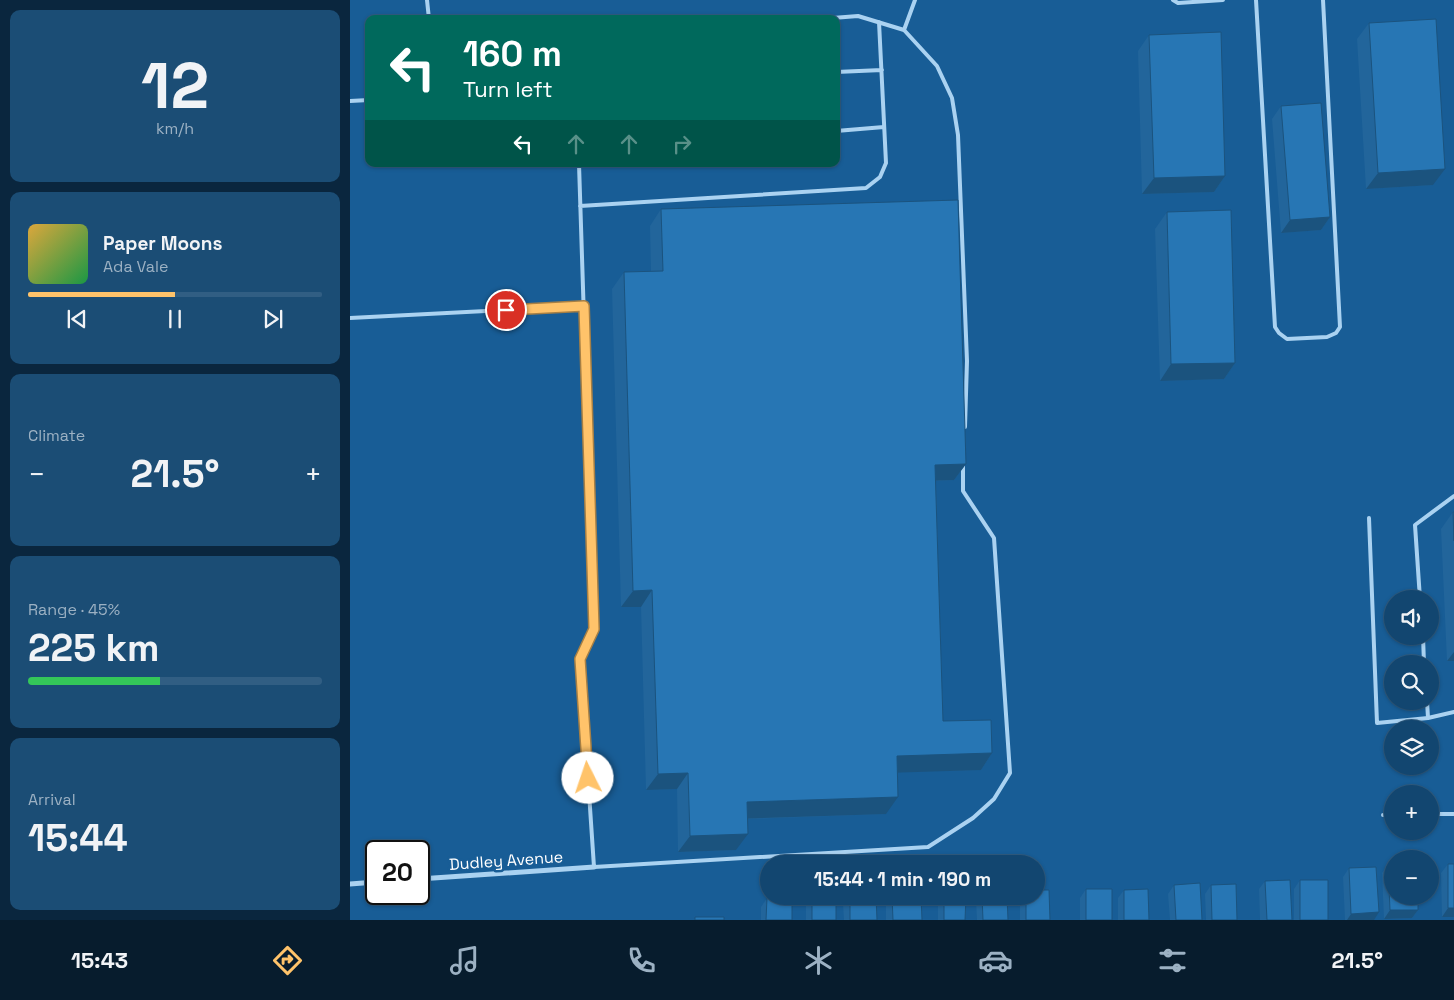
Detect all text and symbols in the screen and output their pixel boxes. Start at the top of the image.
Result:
text: 160 m [463,32,562,76]
icon: left [380,35,445,100]
text: 12 [141,44,209,127]
text: Turn left [463,75,553,103]
text: km/h [156,118,194,139]
icon: left [509,130,537,158]
icon: ahead [562,130,590,158]
icon: ahead [615,130,643,158]
icon: right [668,130,696,158]
text: Paper Moons [103,231,222,256]
text: Ada Vale [103,256,168,277]
pin [485,289,527,331]
icon: arrive [492,296,520,324]
icon: previous [63,305,91,333]
icon: pause [161,305,189,333]
icon: next [259,305,287,333]
text: Climate [28,425,85,446]
text: 21.5° [131,450,219,498]
text: − [28,456,45,492]
text: + [305,456,322,492]
map controls [1384,590,1439,905]
button: sound [1384,590,1439,645]
text: Range · 45% [28,599,120,620]
text: 225 km [28,624,159,672]
button: search [1384,655,1439,710]
button: layers [1384,720,1439,775]
position arrow [561,751,613,803]
button: + [1384,785,1439,840]
text: Arrival [28,789,76,810]
text: 15:44 [28,814,128,862]
speed limit sign: 20 [365,840,430,905]
street label: Dudley Avenue [448,846,564,875]
button: − [1384,850,1439,905]
text: 15:44 · 1 min · 190 m [814,867,991,892]
icon: directions [270,943,305,978]
icon: music [447,943,482,978]
icon: phone [624,943,659,978]
icon: climate [801,943,836,978]
icon: car [978,943,1013,978]
icon: filters [1155,943,1190,978]
text: 15:43 [71,946,128,974]
text: 21.5° [1331,946,1383,974]

